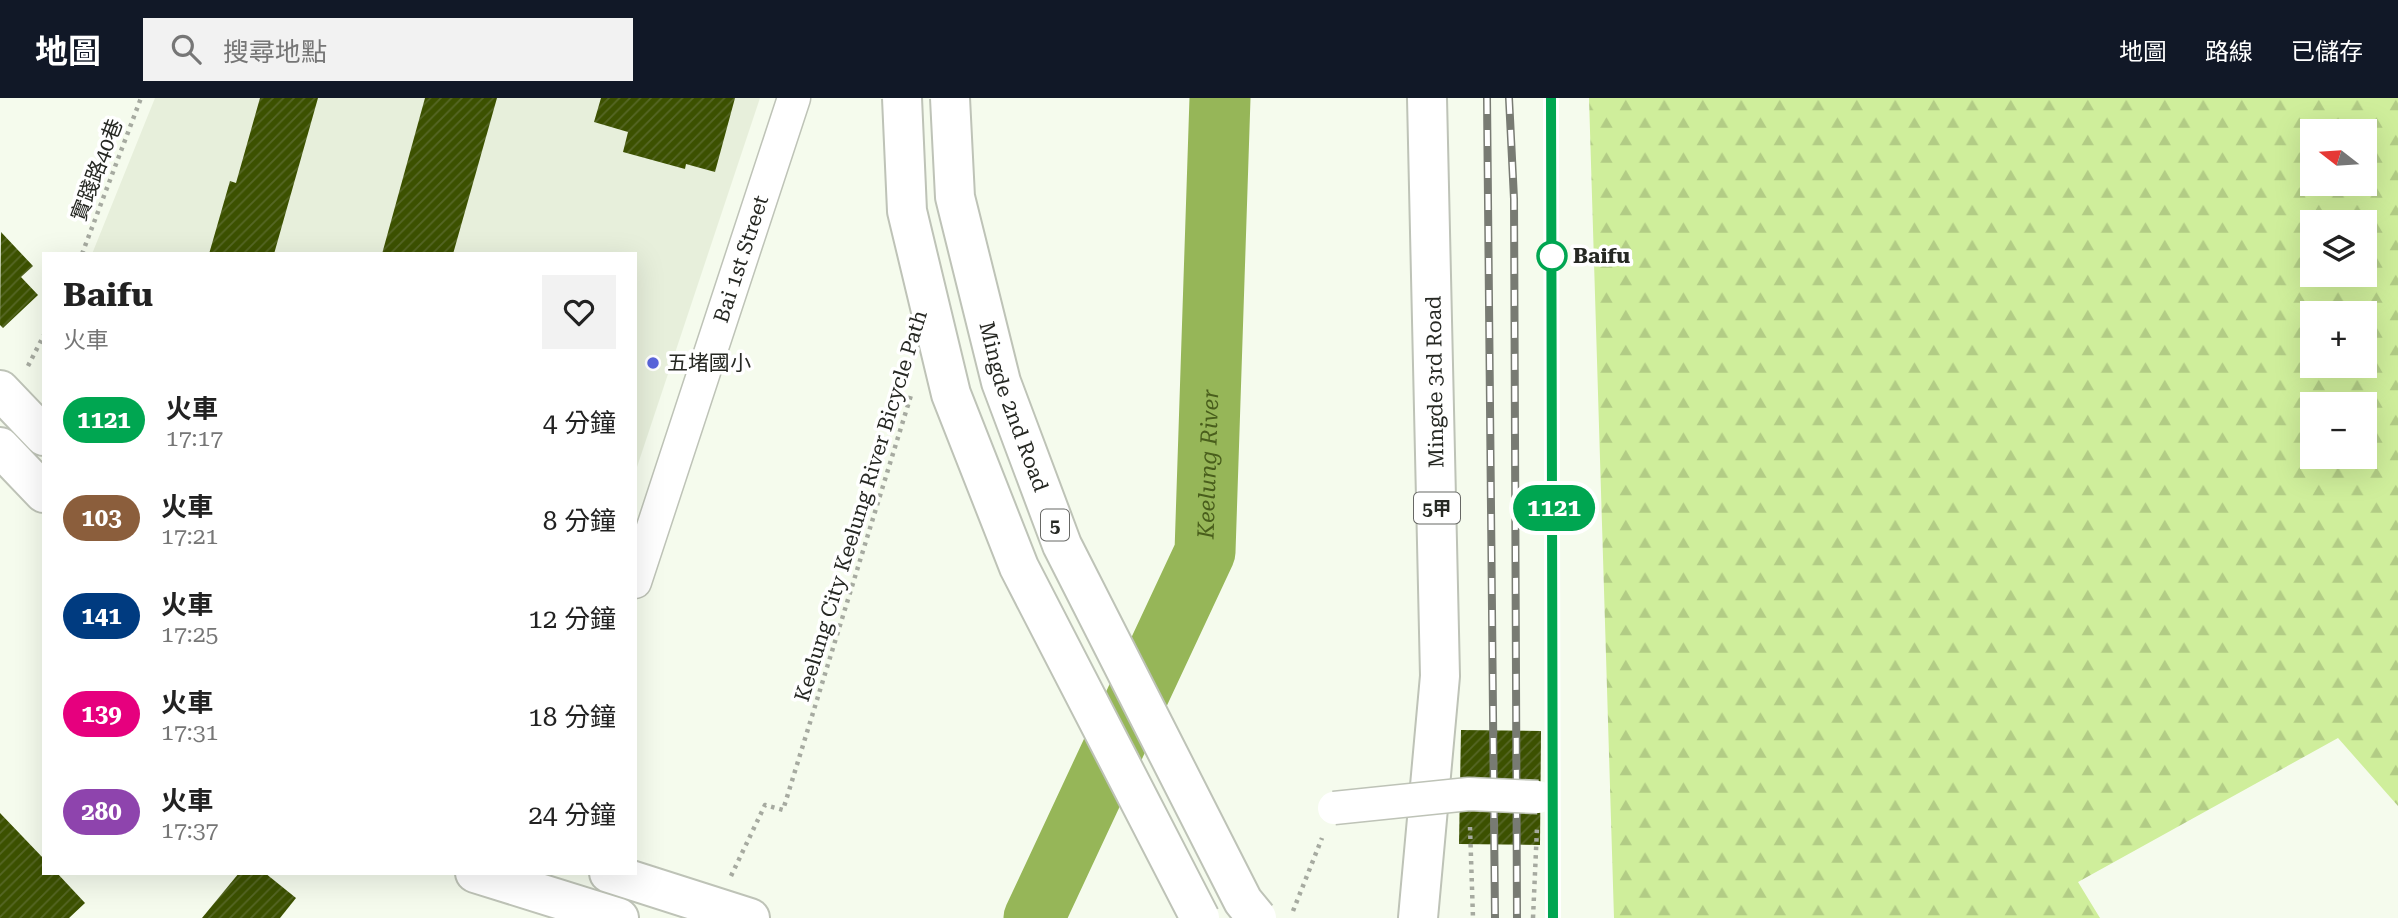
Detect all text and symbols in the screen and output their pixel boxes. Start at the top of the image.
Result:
search box [143,18,633,81]
icon: search [167,30,205,68]
text: 地圖 [35,32,101,71]
text: 搜尋地點 [223,37,327,67]
text: 地圖 [2119,38,2167,66]
text: 路線 [2205,38,2253,66]
text: 已儲存 [2291,38,2363,66]
street label: 實踐路40巷 [67,116,127,224]
north arrow [2300,119,2376,196]
map controls [2300,119,2377,469]
street label: Bai 1st Street [709,192,773,326]
button: layers [2300,210,2377,287]
marker: Baifu [1537,241,1567,271]
place label: Baifu [1573,244,1630,268]
text: Baifu [63,275,153,314]
button: heart [542,275,616,349]
street label: Mingde 3rd Road [1421,295,1449,468]
button: + [2300,301,2377,378]
street label: Keelung City Keelung River Bicycle Path [790,307,932,705]
street label: Mingde 2nd Road [974,319,1053,495]
text: 火車 [63,327,109,354]
place label: 五堵國小 [667,351,751,375]
marker: 五堵國小 [645,355,661,371]
water label: Keelung River [1192,388,1224,540]
button: − [2300,392,2377,469]
text: 火車 [166,394,218,424]
text: 1121 [77,406,131,434]
text: 4 分鐘 [543,408,616,438]
text: 17:17 [166,425,223,452]
line badge: 1121 [1505,485,1603,531]
text: 火車 [161,492,213,522]
road number: 5甲 [1414,492,1460,524]
text: 1121 [1527,494,1581,522]
text: 103 [81,504,122,532]
text: 8 分鐘 [543,506,616,536]
road number: 5 [1041,510,1069,540]
text: 17:21 [161,523,218,550]
text: 火車 [161,590,213,620]
text: 141 [81,602,122,630]
text: 12 分鐘 [528,604,616,634]
text: 17:25 [161,621,218,648]
text: 火車 [161,688,213,718]
text: 139 [81,700,122,728]
text: 18 分鐘 [528,702,616,732]
text: 17:31 [161,719,218,746]
text: 火車 [161,786,213,816]
text: 280 [81,798,122,826]
text: 24 分鐘 [528,800,616,830]
text: 17:37 [161,817,218,844]

